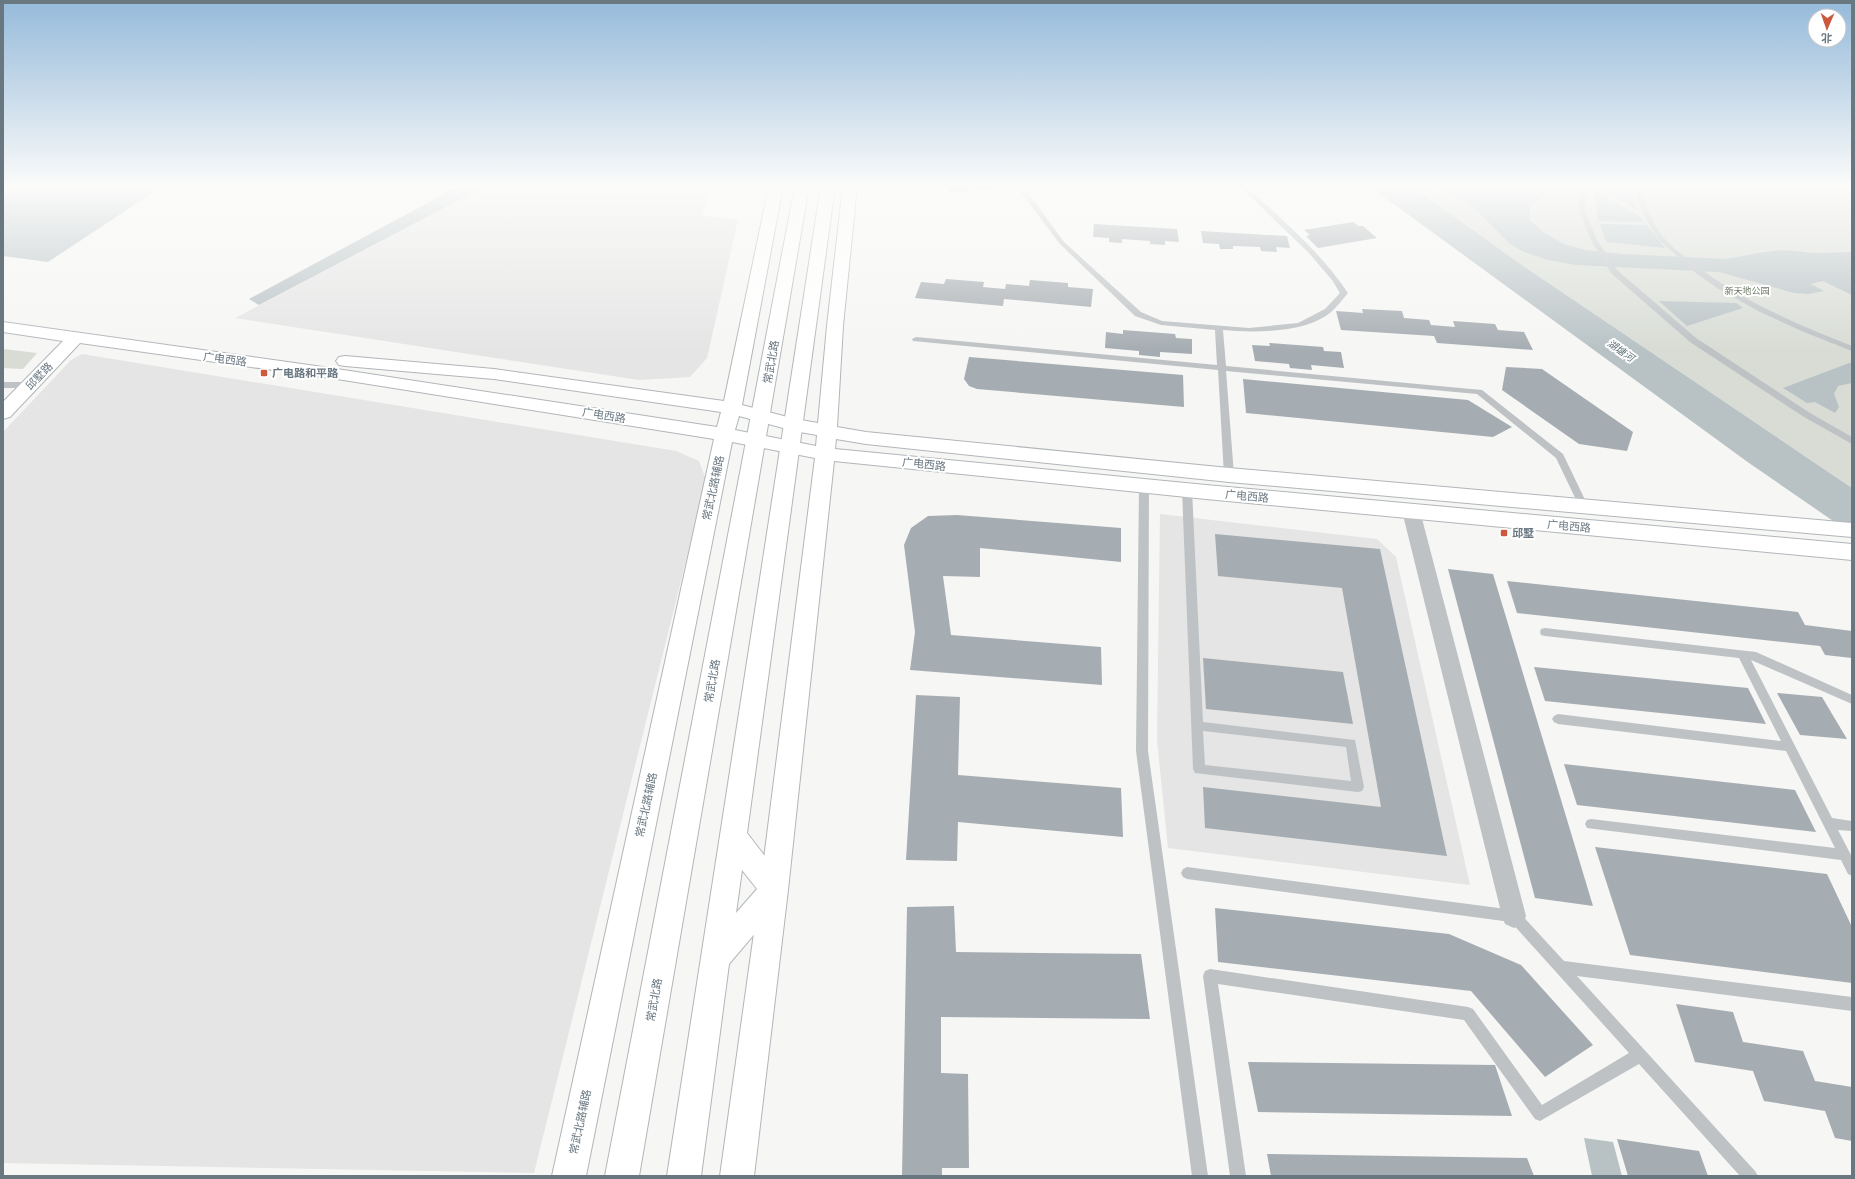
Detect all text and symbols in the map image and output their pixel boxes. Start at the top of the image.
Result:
north arrow [1807,8,1847,48]
text: 北 [1821,31,1832,44]
park label: 新天地公园 [1724,286,1770,296]
water label: 湖塘河 [1605,337,1638,365]
street label: 常武北路 [761,339,782,385]
street label: 广电西路 [202,350,248,369]
street label: 邱墅路 [23,360,55,393]
place label: 广电路和平路 [272,367,339,380]
marker: 广电路和平路 [259,368,269,378]
street label: 广电西路 [581,406,627,425]
street label: 常武北路辅路 [700,454,727,522]
street label: 广电西路 [901,456,947,473]
street label: 广电西路 [1224,488,1269,505]
street label: 广电西路 [1546,518,1591,535]
place label: 邱墅 [1512,527,1534,540]
marker: 邱墅 [1499,528,1509,538]
street label: 常武北路 [702,658,723,704]
street label: 常武北路辅路 [633,771,660,839]
street label: 常武北路 [644,977,665,1023]
street label: 常武北路辅路 [567,1088,594,1156]

